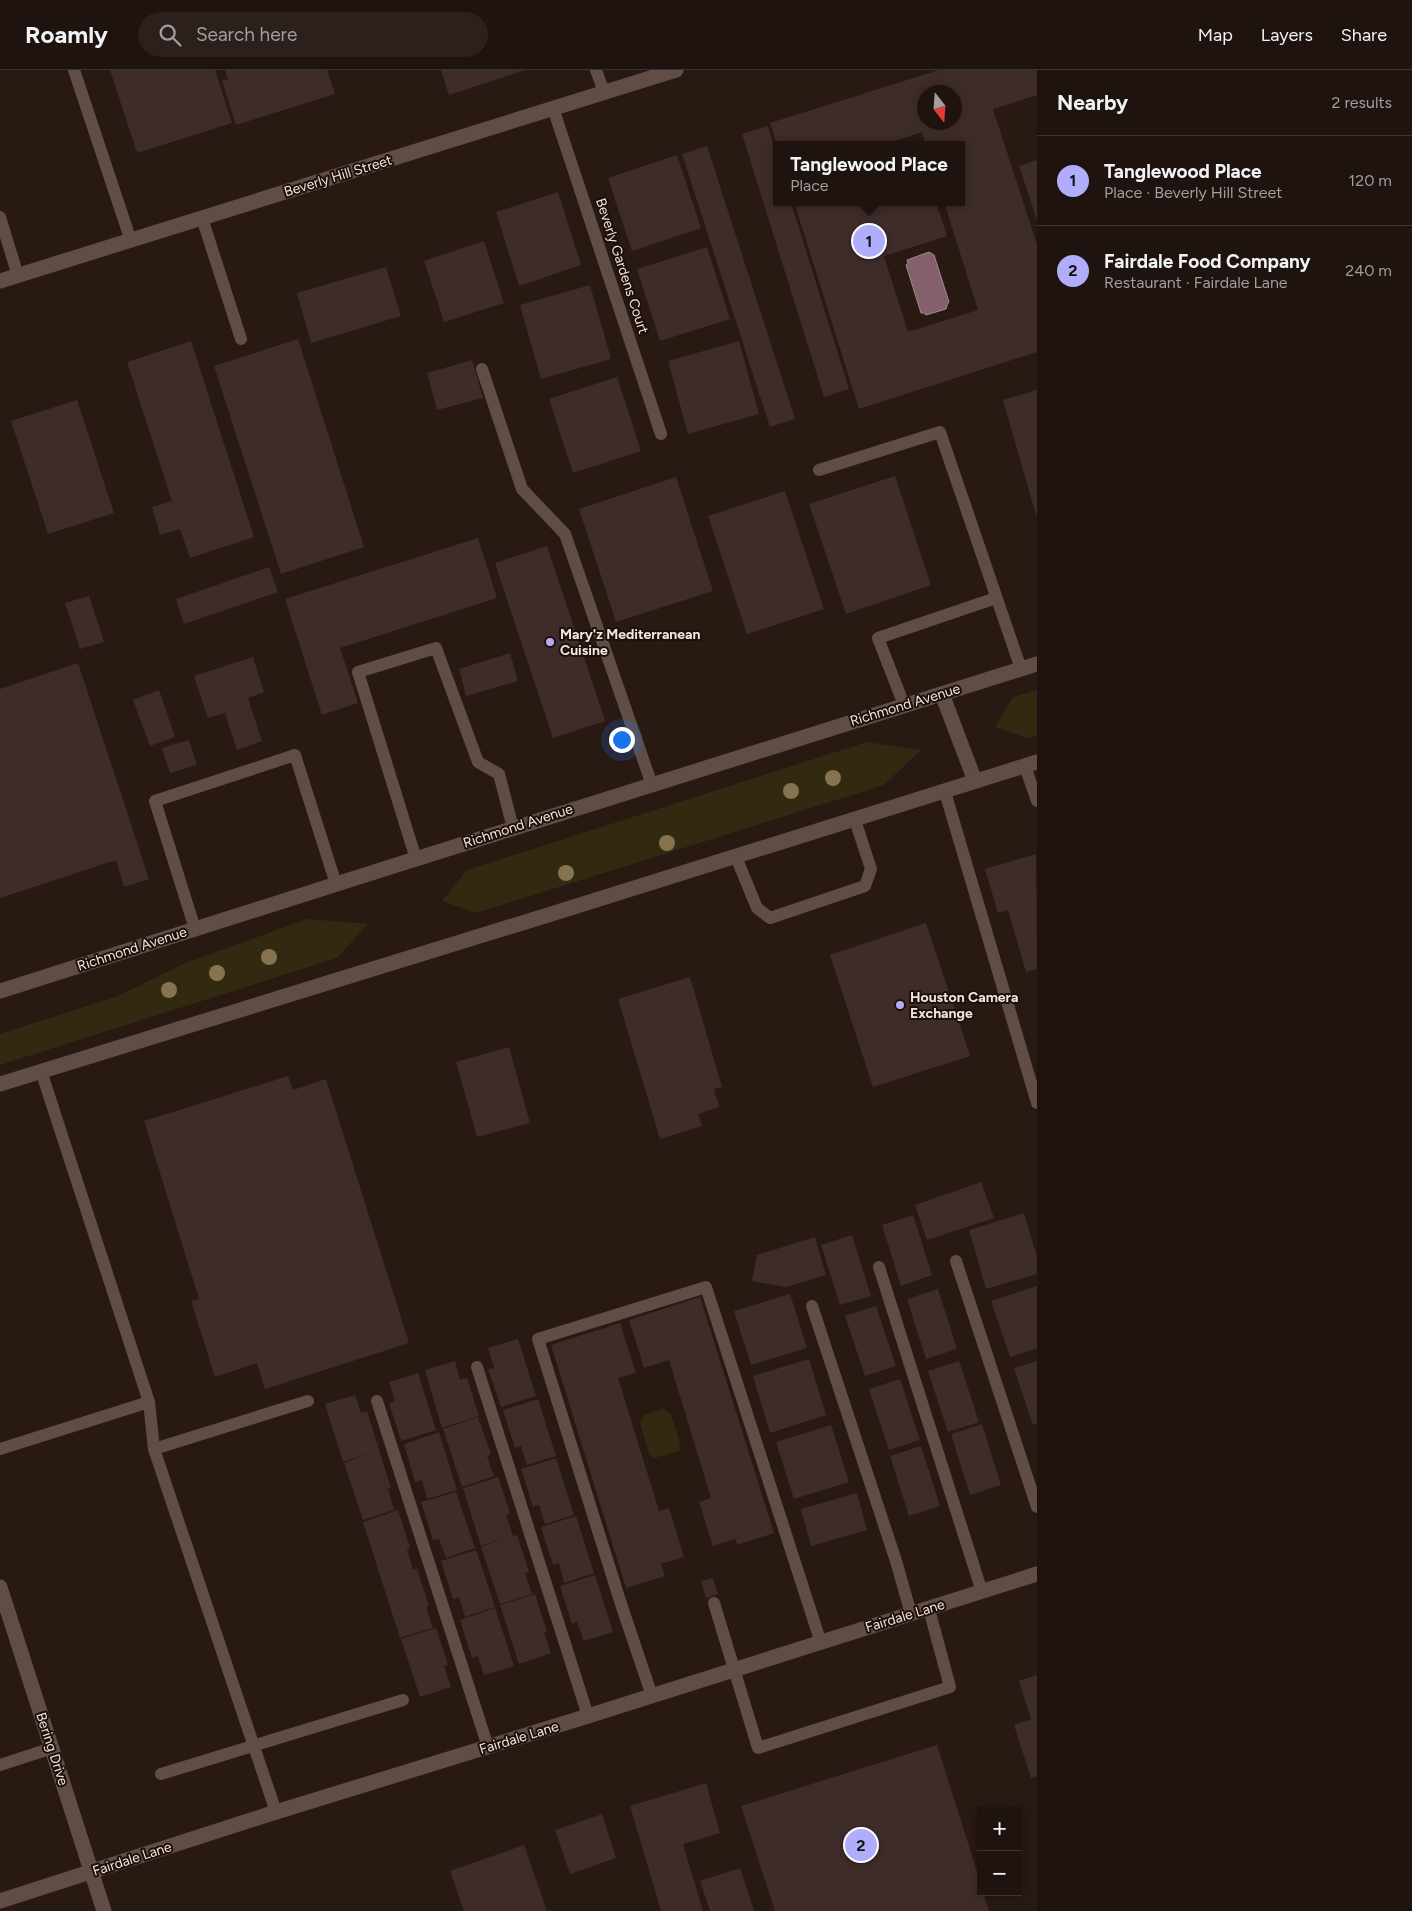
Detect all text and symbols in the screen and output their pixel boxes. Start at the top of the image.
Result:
search box [138,12,488,57]
text: Roamly [25,20,108,49]
icon: search [156,21,184,49]
text: Search here [196,23,297,46]
text: Map [1198,24,1233,46]
text: Layers [1261,24,1313,46]
text: Share [1341,24,1387,46]
north arrow [917,85,962,130]
text: Nearby [1057,90,1128,115]
text: 2 results [1332,93,1392,112]
popup [773,141,965,206]
street label: Beverly Hill Street [282,151,394,201]
text: Tanglewood Place [790,153,948,176]
text: Tanglewood Place [1104,160,1262,183]
text: 1 [1070,171,1076,190]
text: 120 m [1349,171,1392,190]
text: Place [790,176,829,195]
text: Place · Beverly Hill Street [1104,183,1282,202]
street label: Beverly Gardens Court [592,196,652,336]
pin: 1 [853,222,885,260]
text: Fairdale Food Company [1104,250,1311,273]
text: 2 [1068,261,1078,280]
text: 240 m [1345,261,1392,280]
text: Restaurant · Fairdale Lane [1104,273,1288,292]
place label: Mary'z Mediterranean Cuisine [560,626,701,659]
marker: Mary'z Mediterranean Cuisine [544,636,556,648]
street label: Richmond Avenue [848,680,962,730]
your location [609,727,635,753]
street label: Richmond Avenue [461,800,575,852]
street label: Richmond Avenue [75,923,189,975]
place label: Houston Camera Exchange [910,989,1018,1022]
marker: Houston Camera Exchange [894,999,906,1011]
street label: Fairdale Lane [863,1596,947,1636]
street label: Bering Drive [32,1710,72,1788]
street label: Fairdale Lane [477,1718,561,1758]
map controls [977,1806,1022,1896]
button: + [977,1806,1022,1851]
pin: 2 [845,1826,877,1864]
street label: Fairdale Lane [90,1838,174,1880]
button: − [977,1851,1022,1896]

